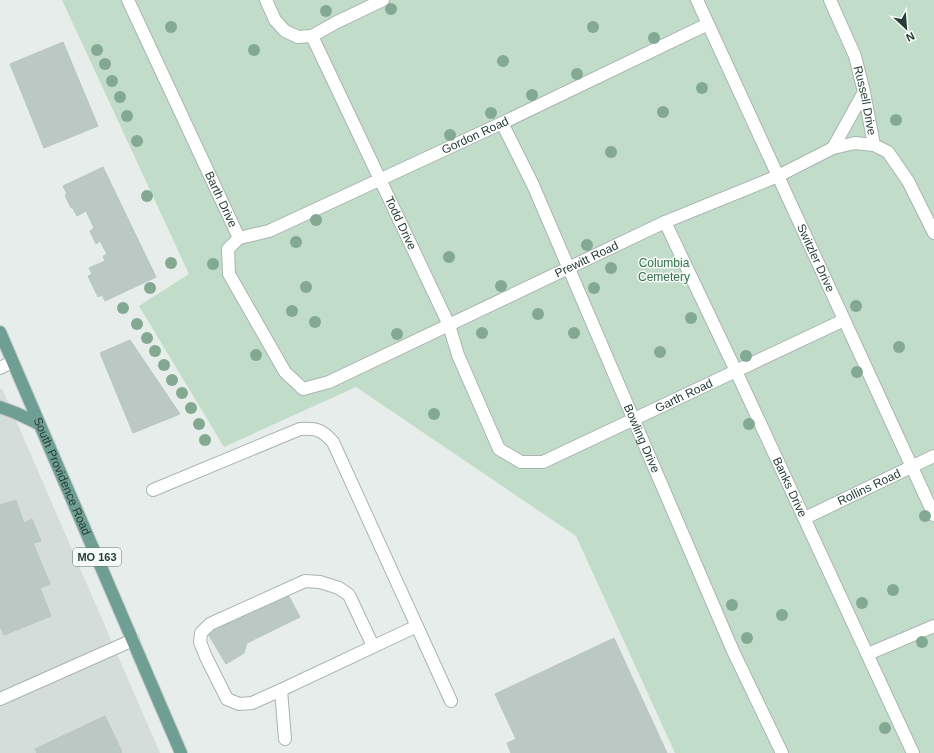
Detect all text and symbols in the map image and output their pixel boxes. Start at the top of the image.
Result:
north arrow [886,8,926,48]
text: N [904,30,917,44]
street label: Russell Drive [851,64,879,137]
street label: Gordon Road [439,114,511,157]
street label: Barth Drive [202,169,240,230]
street label: Todd Drive [382,194,419,252]
street label: Switzler Drive [794,222,838,295]
street label: Prewitt Road [552,238,621,280]
park label: Columbia Cemetery [638,256,690,284]
street label: Garth Road [653,376,715,415]
street label: Bowling Drive [621,402,663,475]
street label: South Providence Road [31,415,94,537]
street label: Banks Drive [770,455,810,520]
street label: Rollins Road [835,466,903,508]
road number: MO 163 [73,548,121,566]

